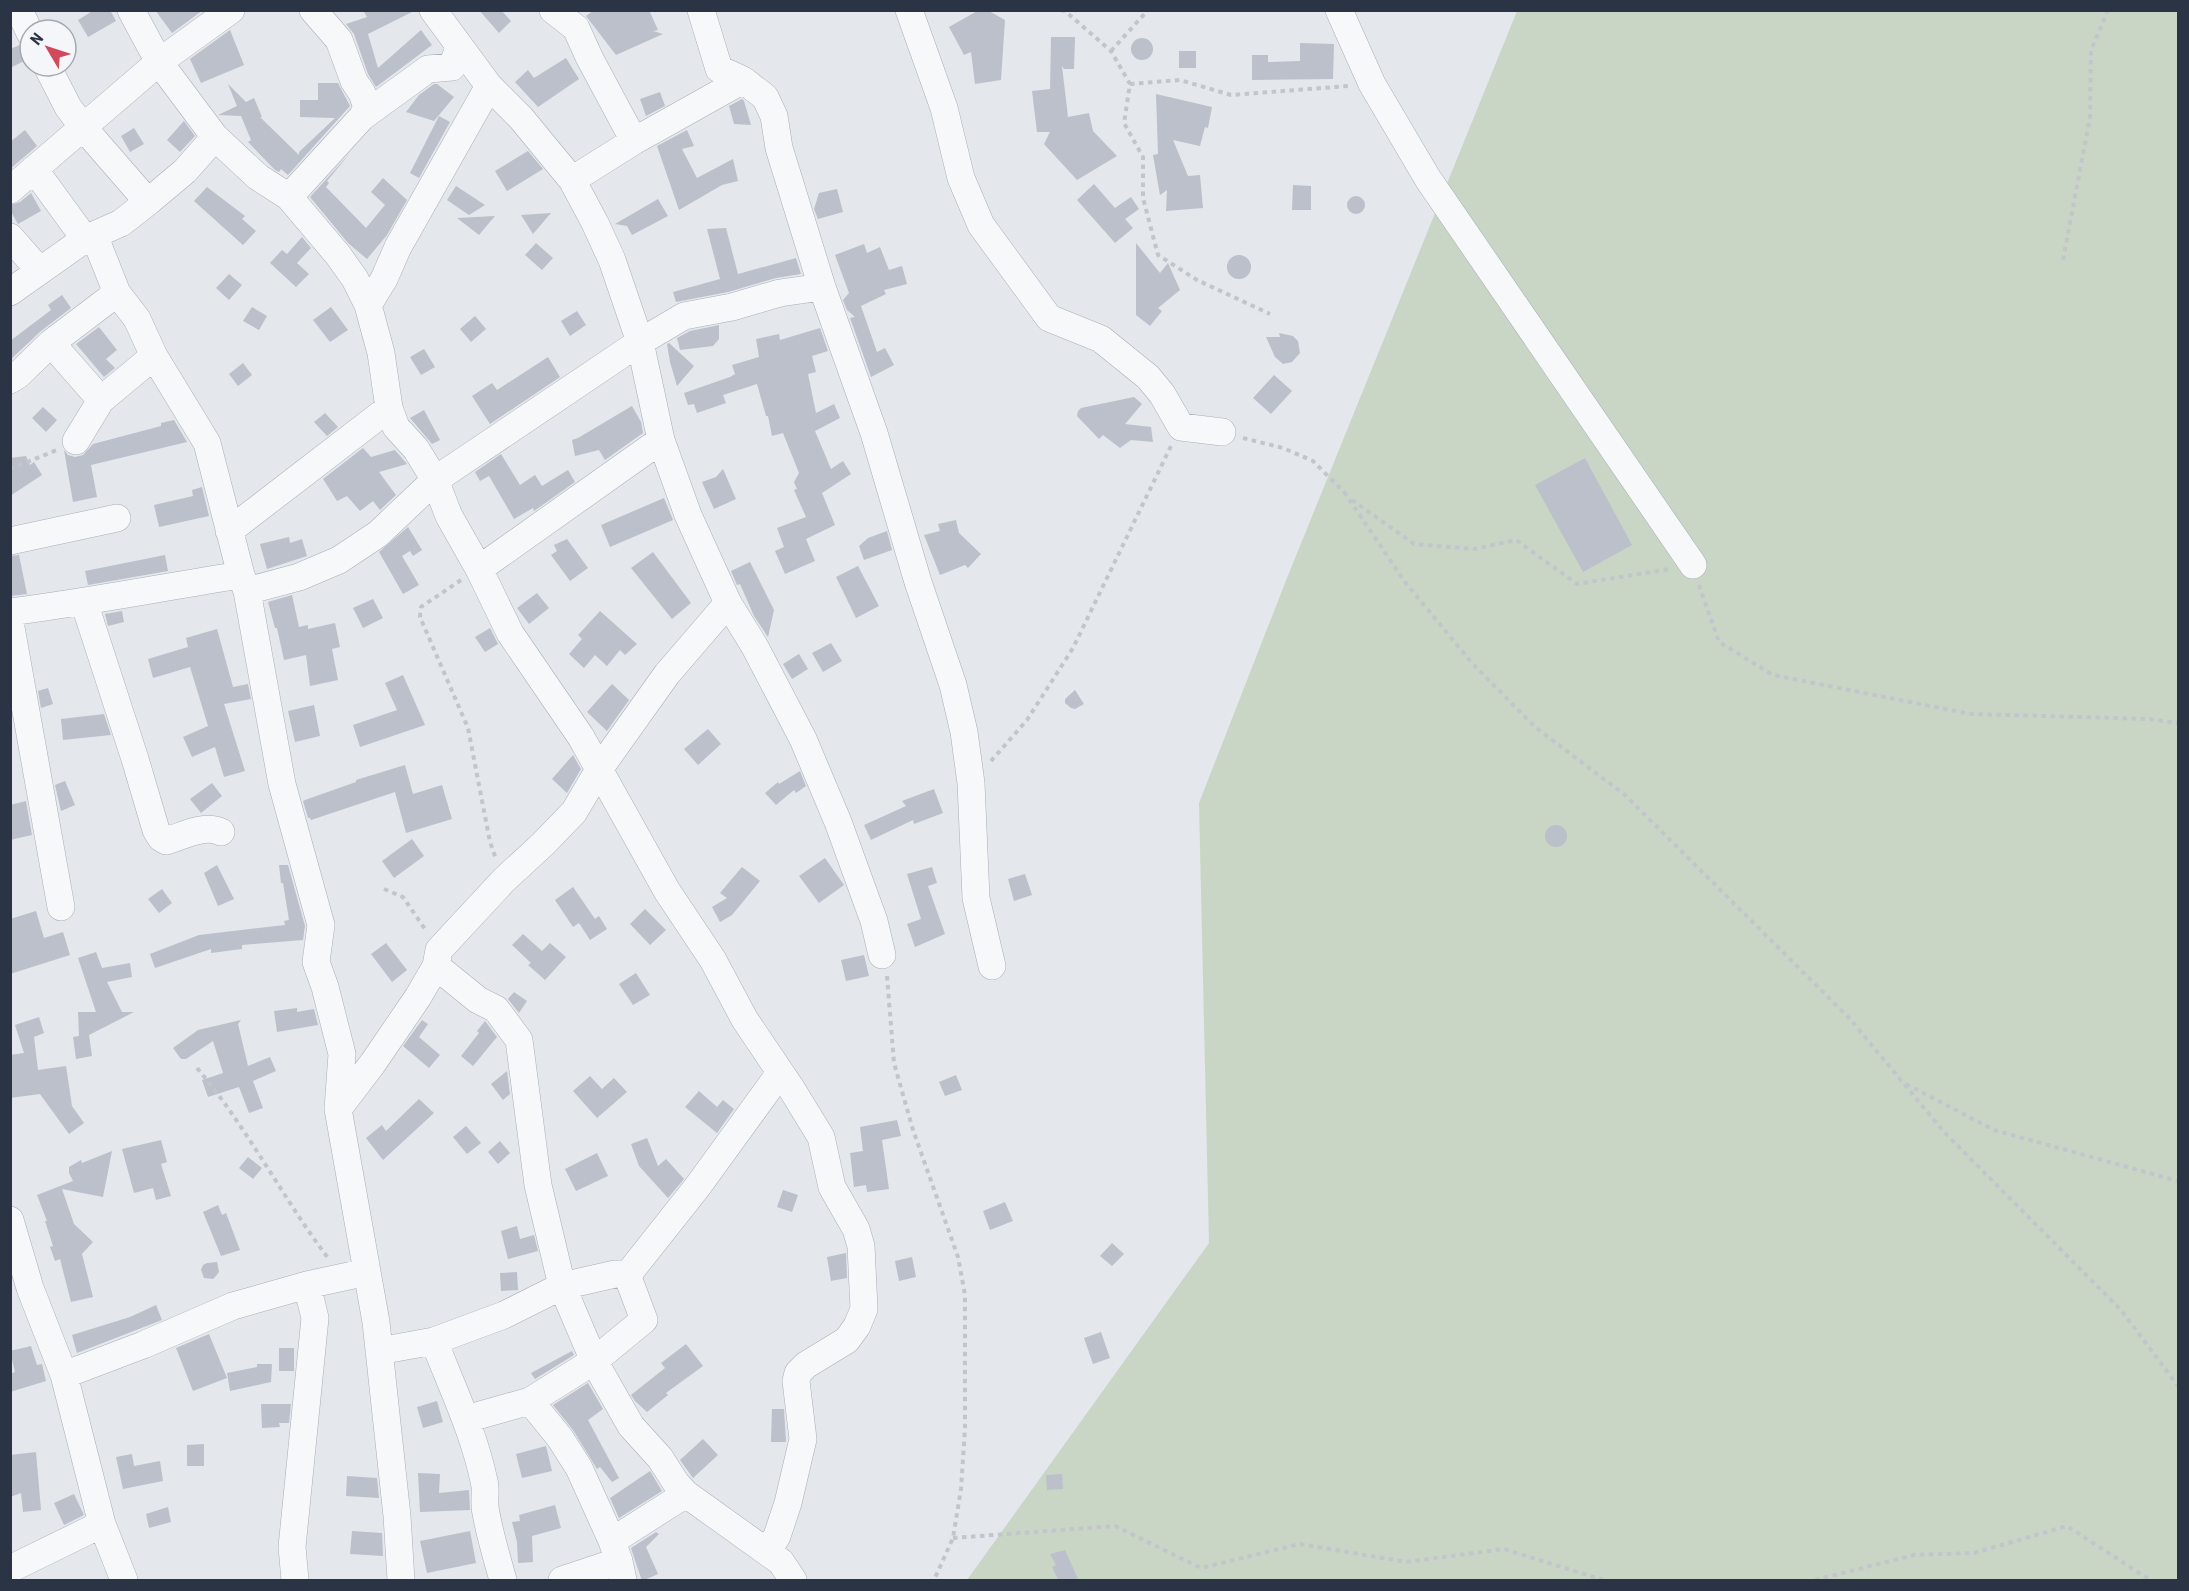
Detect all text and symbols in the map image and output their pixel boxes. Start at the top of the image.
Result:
north arrow [18,18,78,78]
text: N [26,29,47,49]

